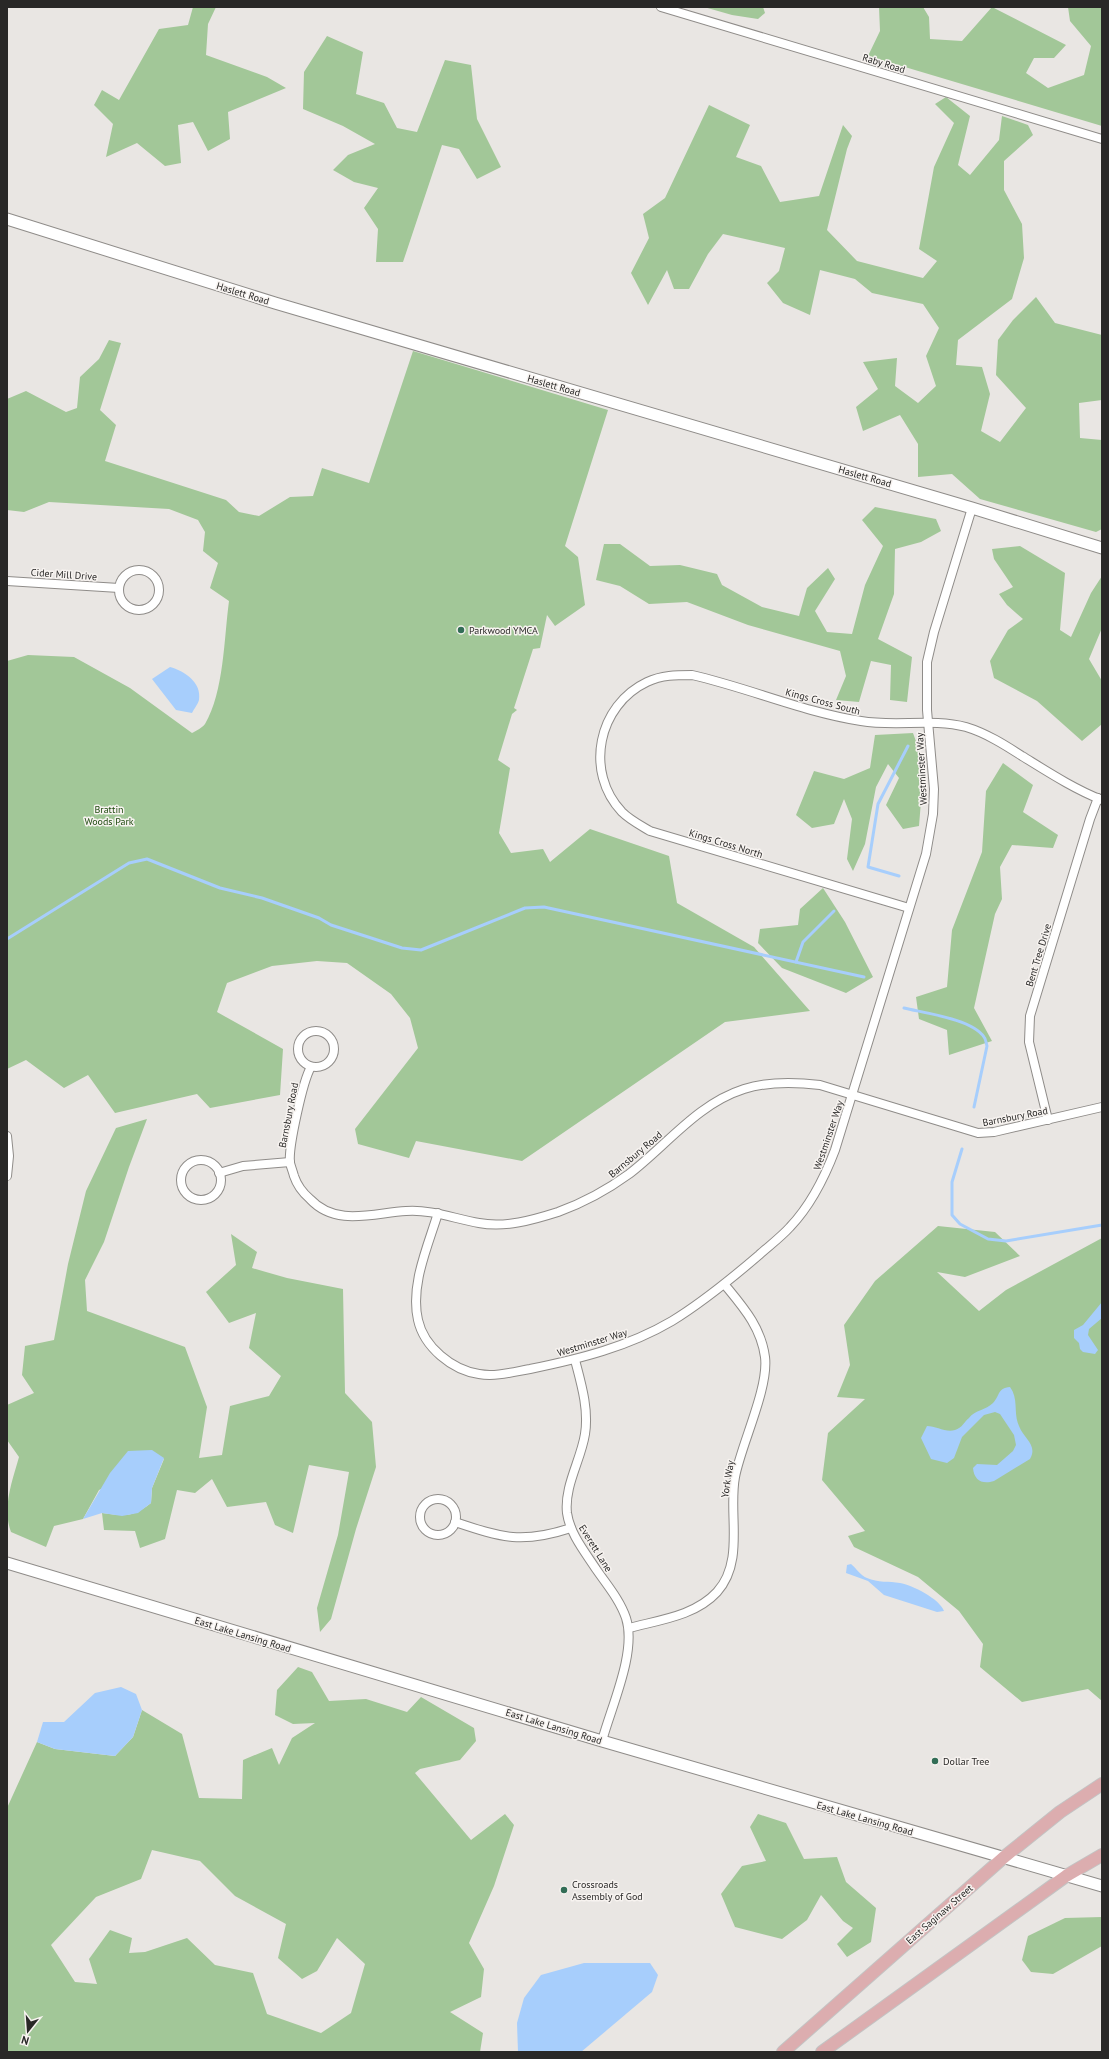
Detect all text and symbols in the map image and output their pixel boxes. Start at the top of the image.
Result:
street label: Raby Road [861,51,907,76]
street label: Haslett Road [215,279,271,308]
street label: Haslett Road [526,372,582,399]
street label: Haslett Road [837,463,893,490]
street label: Cider Mill Drive [30,566,98,583]
place label: Parkwood YMCA [469,624,538,637]
marker: Parkwood YMCA [456,625,466,635]
street label: Kings Cross South [784,685,862,718]
street label: Westminster Way [913,732,930,806]
park label: Brattin Woods Park [84,803,134,828]
street label: Kings Cross North [687,826,764,861]
street label: Bent Tree Drive [1023,922,1054,988]
street label: Barnsbury Road [276,1081,301,1149]
street label: Westminster Way [810,1098,847,1172]
street label: Barnsbury Road [981,1104,1049,1129]
street label: Barnsbury Road [606,1128,665,1181]
street label: Westminster Way [555,1326,629,1359]
street label: York Way [718,1459,737,1499]
street label: Everett Lane [576,1522,615,1574]
street label: East Lake Lansing Road [193,1614,293,1655]
street label: East Lake Lansing Road [504,1706,604,1747]
place label: Dollar Tree [943,1755,989,1768]
marker: Dollar Tree [930,1756,940,1766]
street label: East Lake Lansing Road [815,1798,915,1838]
place label: Crossroads Assembly of God [572,1878,643,1903]
street label: East Saginaw Street [903,1881,976,1947]
marker: Crossroads Assembly of God [559,1885,569,1895]
north arrow [8,2011,48,2051]
text: N [20,2033,31,2048]

